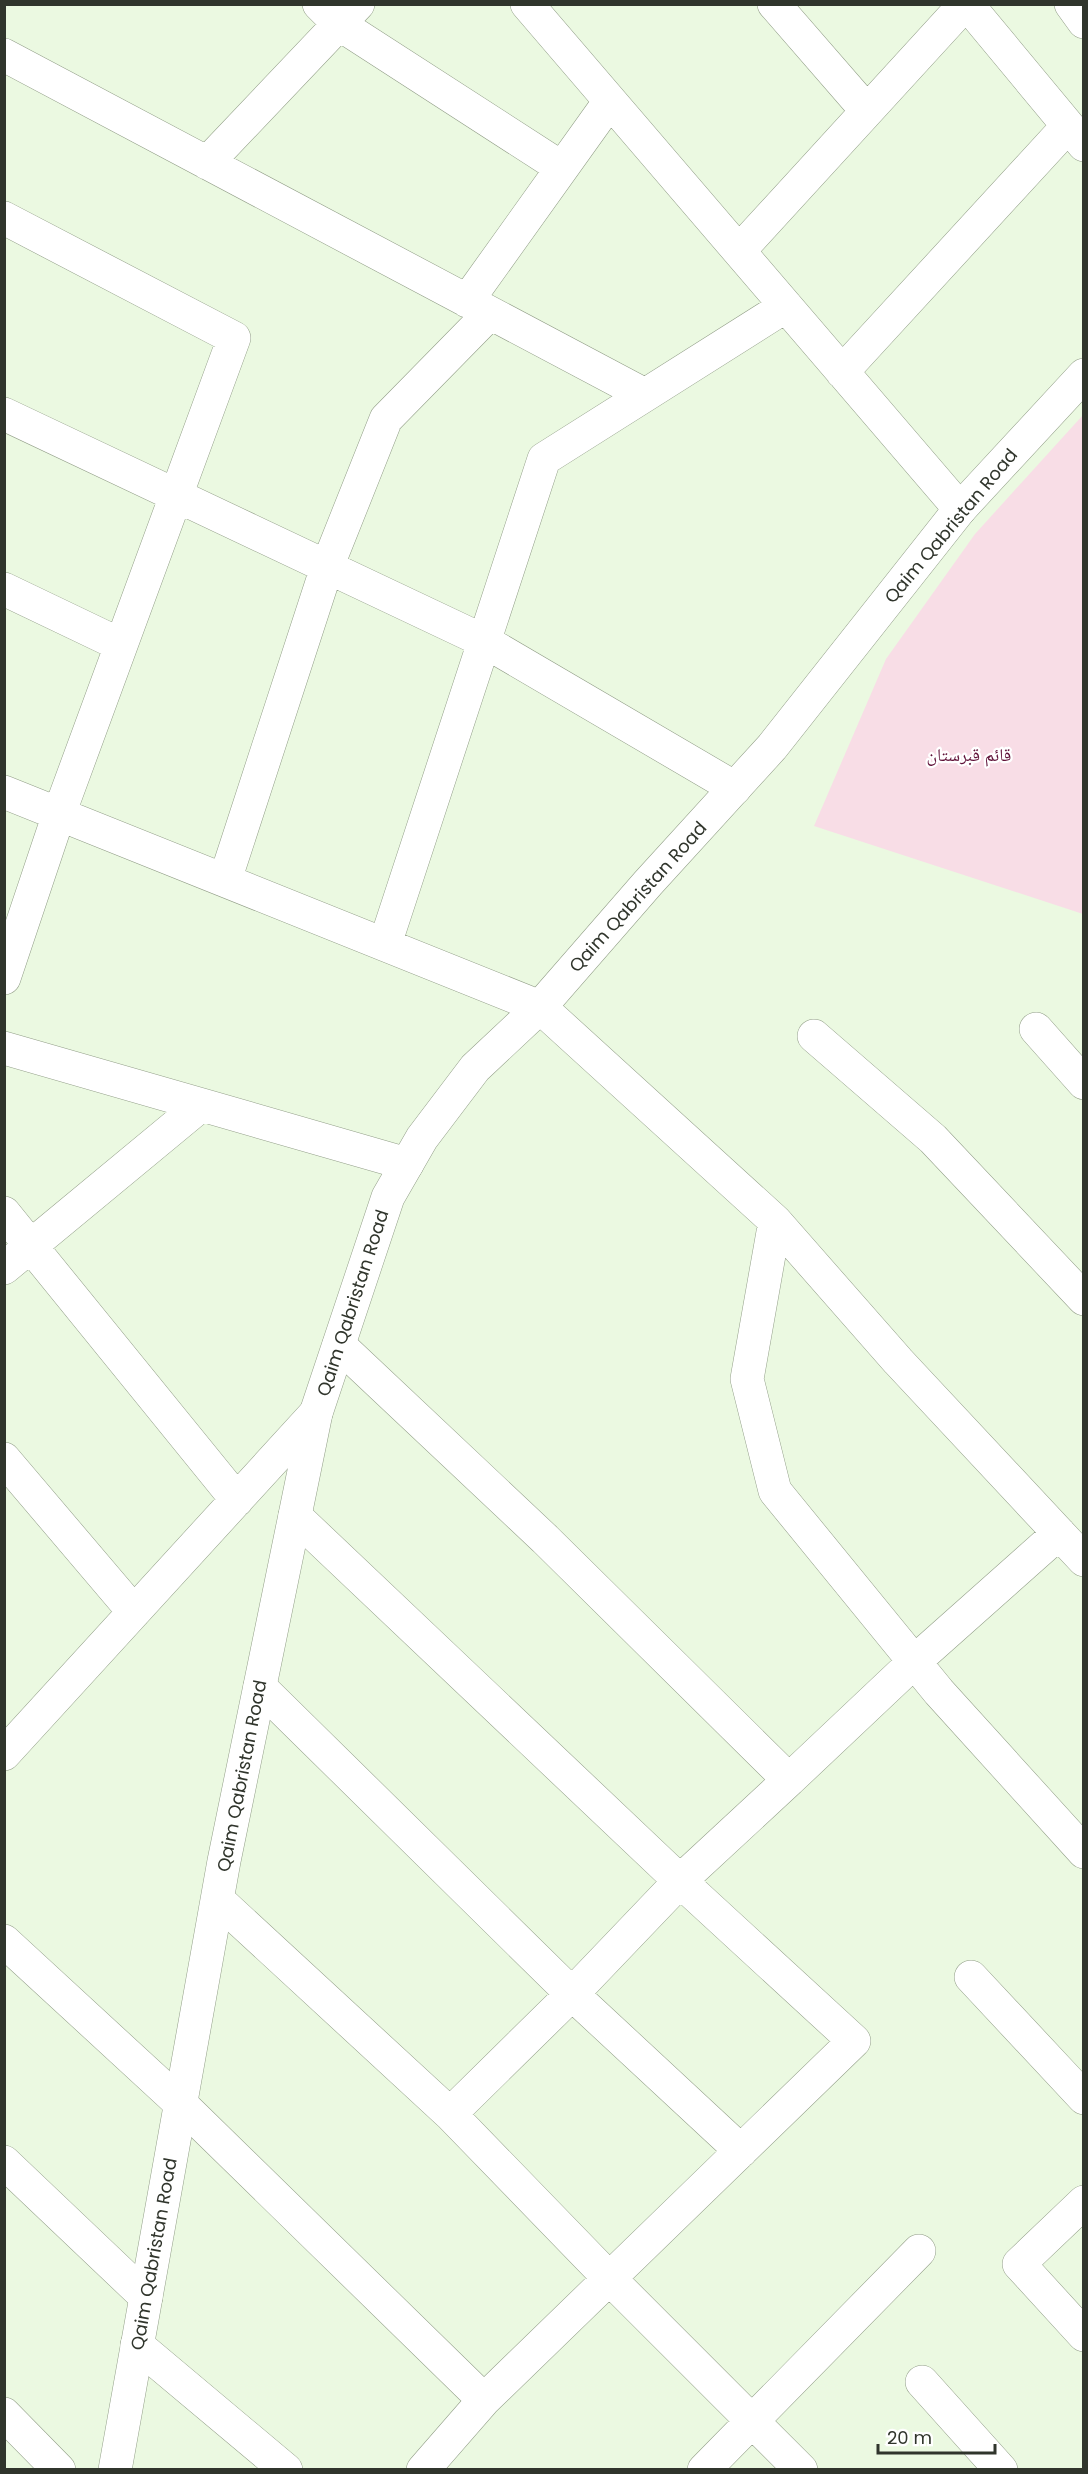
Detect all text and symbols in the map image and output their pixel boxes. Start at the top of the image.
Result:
street label: Qaim Qabristan Road [878,443,1023,608]
park label: قائم قبرستان [927,742,1011,767]
street label: Qaim Qabristan Road [563,816,712,977]
street label: Qaim Qabristan Road [311,1206,395,1399]
street label: Qaim Qabristan Road [211,1678,272,1874]
street label: Qaim Qabristan Road [124,2156,183,2352]
scale bar [878,2417,995,2455]
text: 20 m [887,2425,932,2450]

